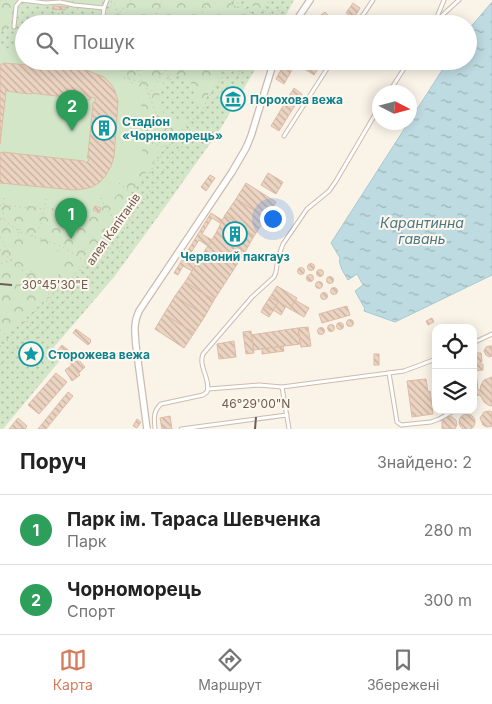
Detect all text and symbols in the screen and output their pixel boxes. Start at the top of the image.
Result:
search box [15,15,477,70]
icon: search [33,29,61,57]
text: Пошук [73,31,135,54]
north arrow [372,85,417,130]
museum icon: Порохова вежа [220,86,246,112]
pin: 2 [56,90,88,131]
place label: Порохова вежа [250,92,343,107]
place label: Стадіон «Чорноморець» [122,114,223,143]
building icon: Стадіон «Чорноморець» [91,115,117,141]
street label: алея Капітанів [83,190,144,268]
pin: 1 [55,198,87,239]
your location [260,206,286,232]
water label: Карантинна гавань [380,214,464,247]
building icon: Червоний пакгауз [222,221,248,247]
place label: Червоний пакгауз [180,249,290,264]
text: 30°45'30"E [22,277,88,292]
map controls [432,324,477,414]
button: locate [432,324,477,369]
place icon: Сторожева вежа [18,341,44,367]
place label: Сторожева вежа [48,347,150,362]
button: layers [432,369,477,414]
text: 46°29'00"N [222,396,290,411]
text: Поруч [20,449,87,474]
text: Знайдено: 2 [377,452,472,472]
text: Парк ім. Тараса Шевченка [67,508,321,531]
text: 1 [33,520,39,540]
text: 280 m [424,520,472,540]
text: Парк [67,531,106,551]
text: Чорноморець [67,578,202,601]
text: 2 [31,590,41,610]
text: 300 m [423,590,472,610]
text: Спорт [67,601,115,621]
tab: Карта [53,646,93,693]
tab: Маршрут [198,646,262,693]
tab: Збережені [367,646,439,693]

